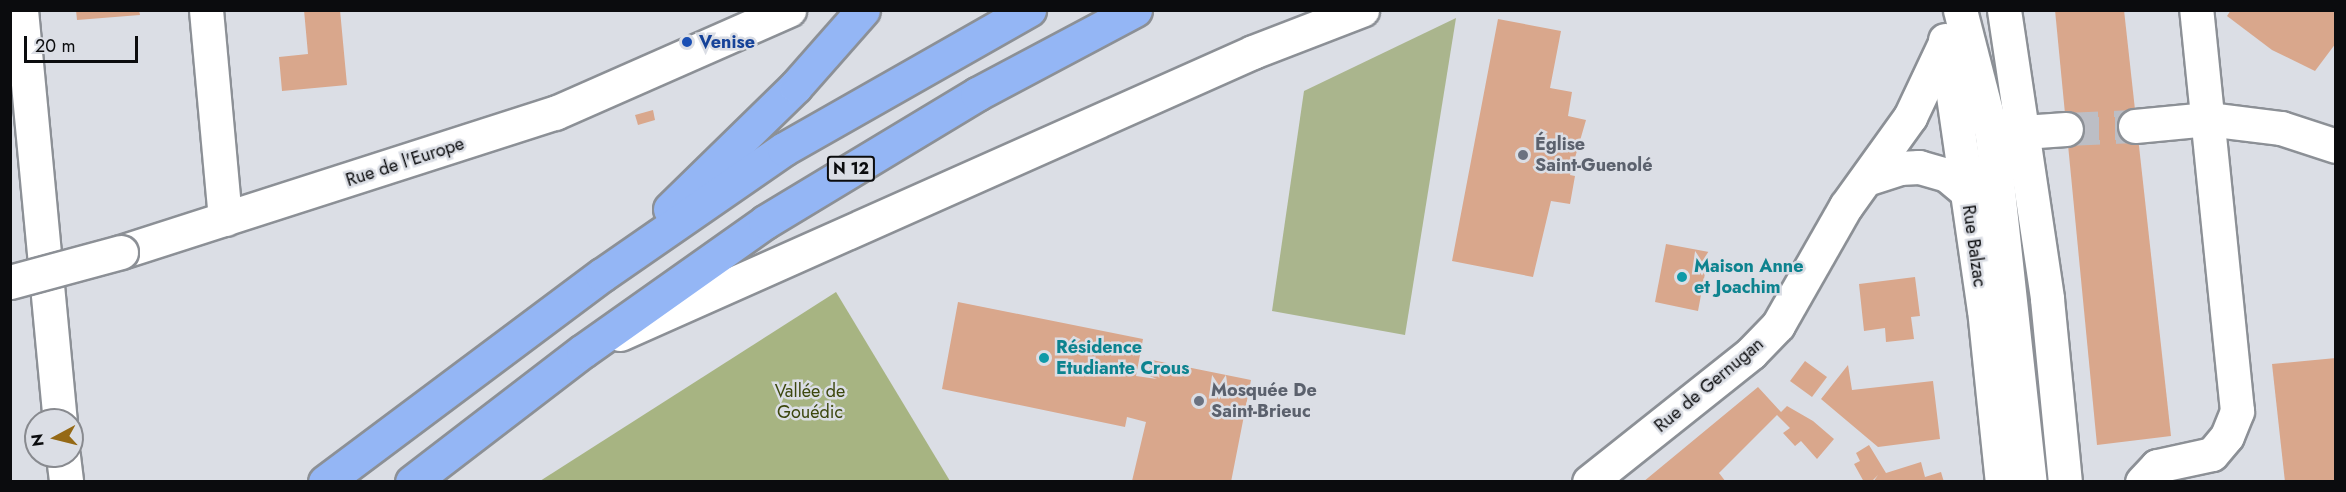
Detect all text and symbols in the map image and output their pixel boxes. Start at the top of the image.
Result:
scale bar [27,24,141,62]
place label: Venise [699,31,755,53]
text: 20 m [35,33,75,59]
marker: Venise [680,35,694,49]
street label: Rue de l'Europe [343,133,467,191]
place label: Église Saint-Guenolé [1535,134,1652,176]
marker: Église Saint-Guenolé [1516,148,1530,162]
road number: N 12 [826,156,876,182]
street label: Rue Balzac [1958,204,1990,288]
place label: Maison Anne et Joachim [1694,256,1804,298]
marker: Maison Anne et Joachim [1675,270,1689,284]
street label: Rue de Gernugan [1650,333,1768,437]
place label: Résidence Etudiante Crous [1056,337,1189,380]
marker: Résidence Etudiante Crous [1037,351,1051,365]
place label: Mosquée De Saint-Brieuc [1211,380,1317,422]
park label: Vallée de Gouédic [775,381,845,424]
marker: Mosquée De Saint-Brieuc [1192,394,1206,408]
north arrow [24,408,84,468]
text: N [25,432,50,448]

